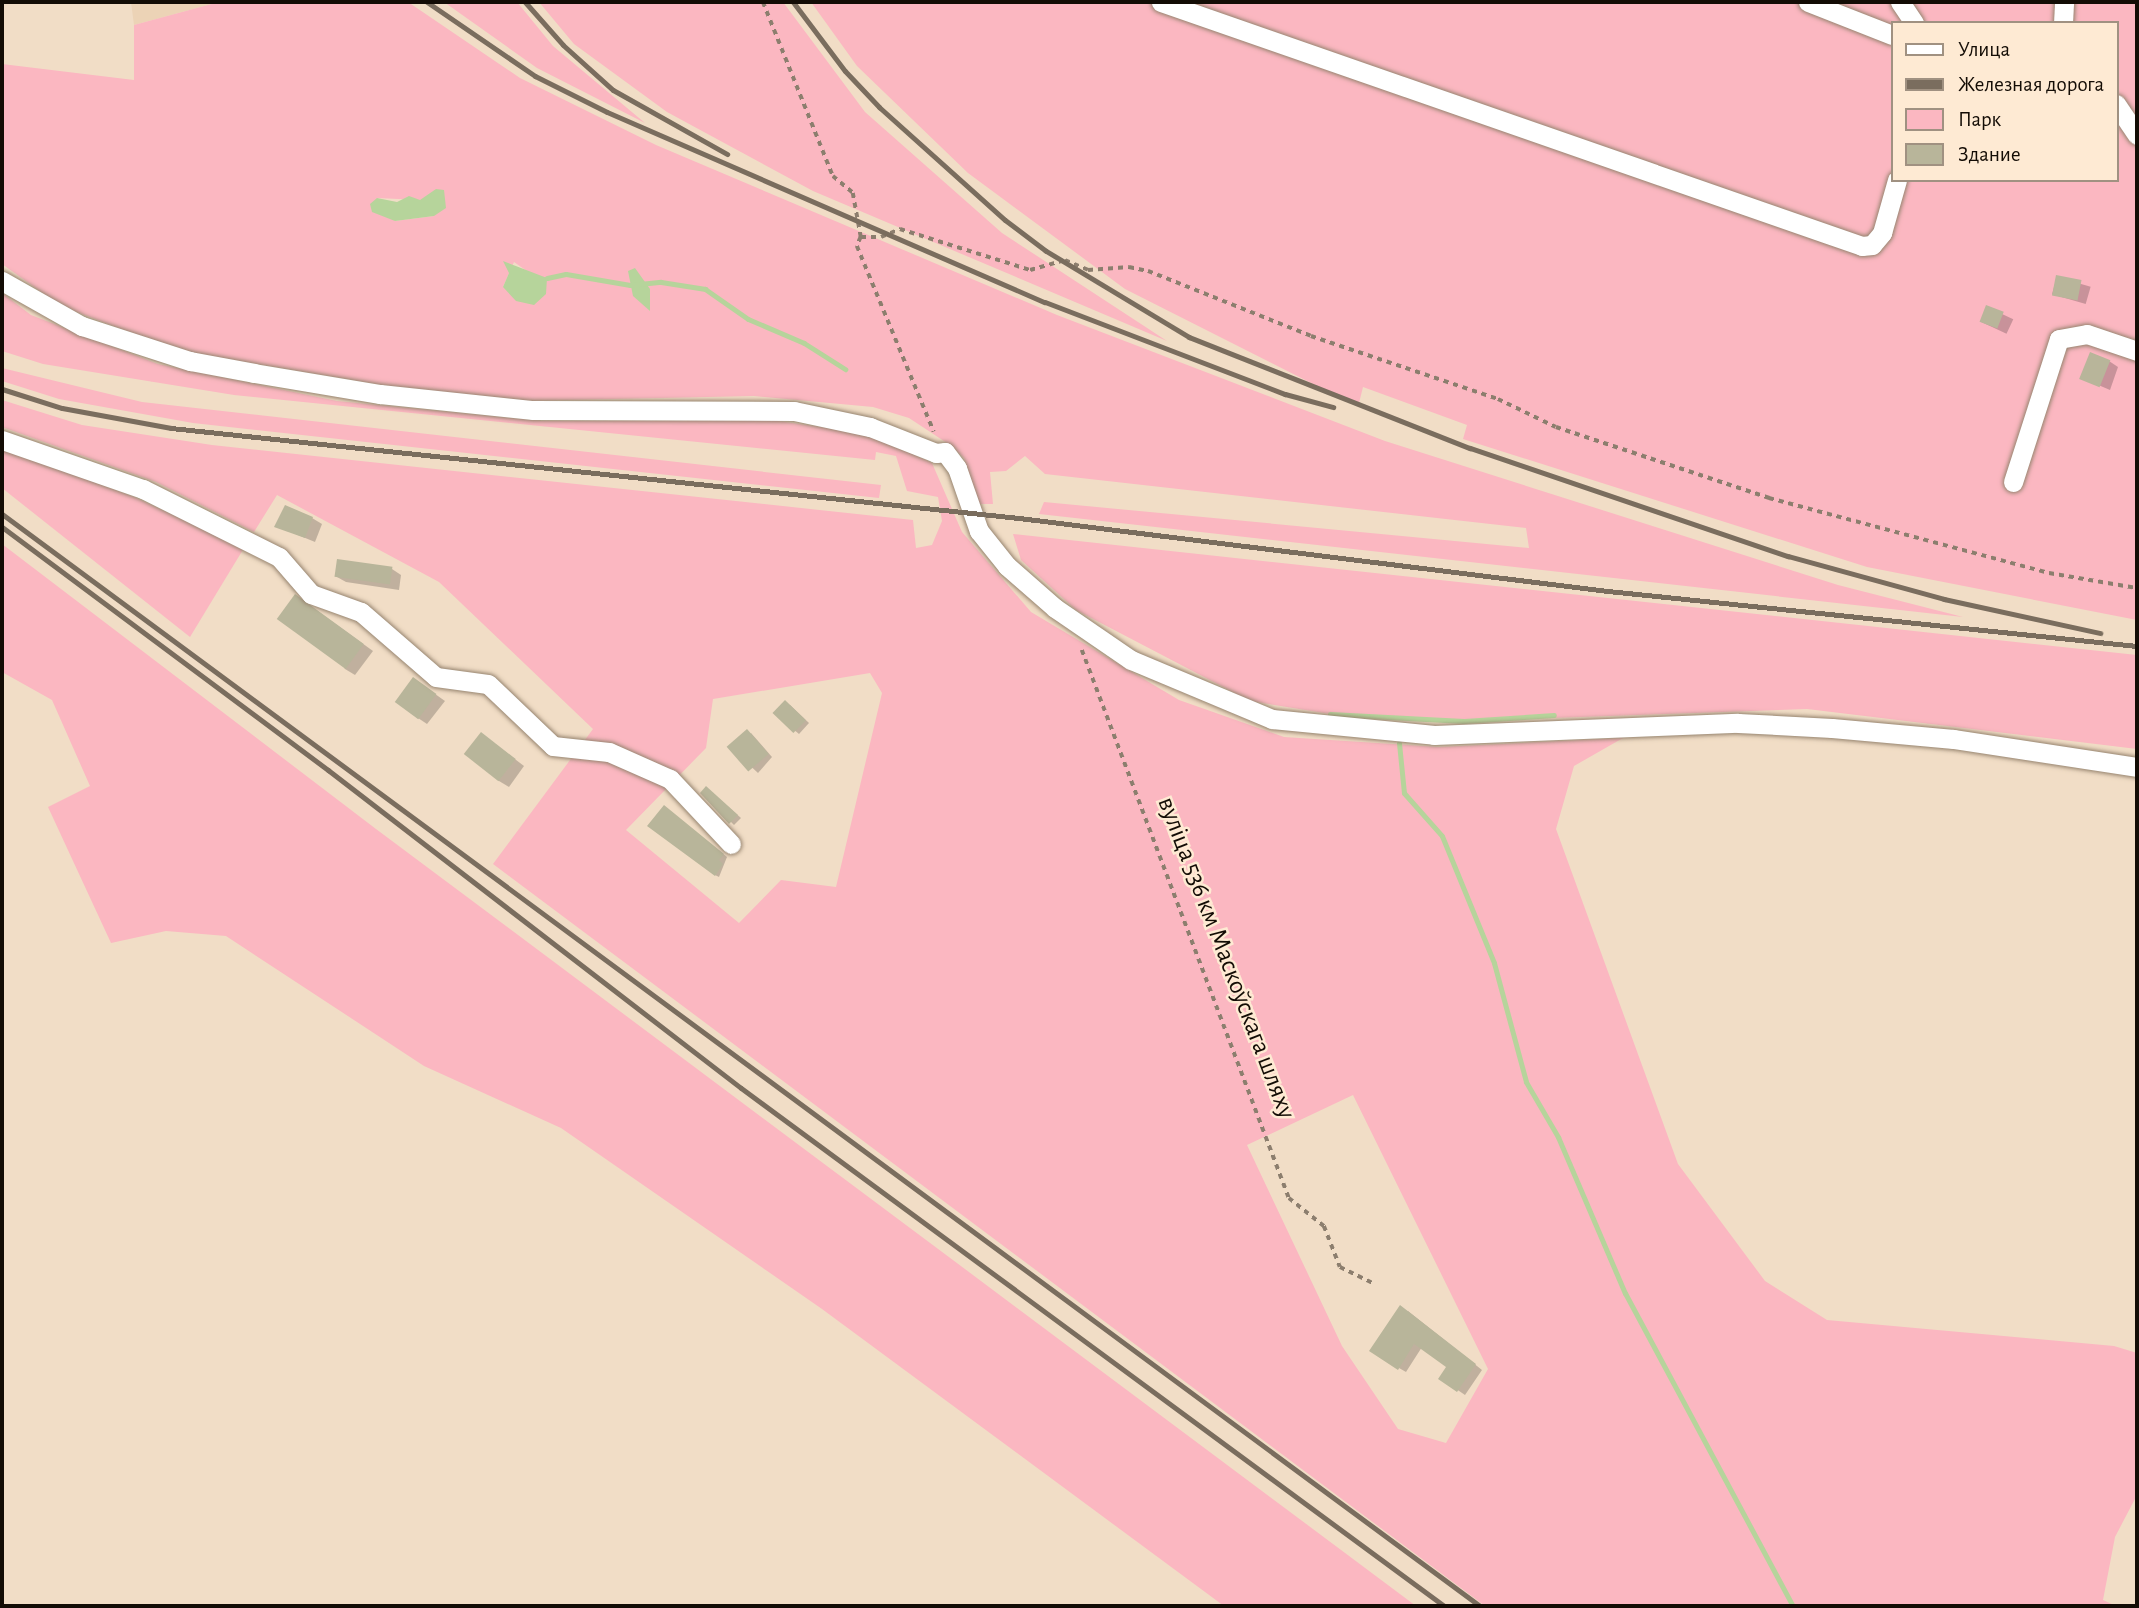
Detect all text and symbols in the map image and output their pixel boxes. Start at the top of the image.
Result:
legend [1890,21,2118,182]
text: Улица [1958,39,2010,60]
text: Железная дорога [1958,74,2104,95]
text: Парк [1958,109,2001,130]
text: Здание [1958,144,2021,165]
street label: вуліца 536 км Маскоўскага шляху [1150,793,1302,1123]

